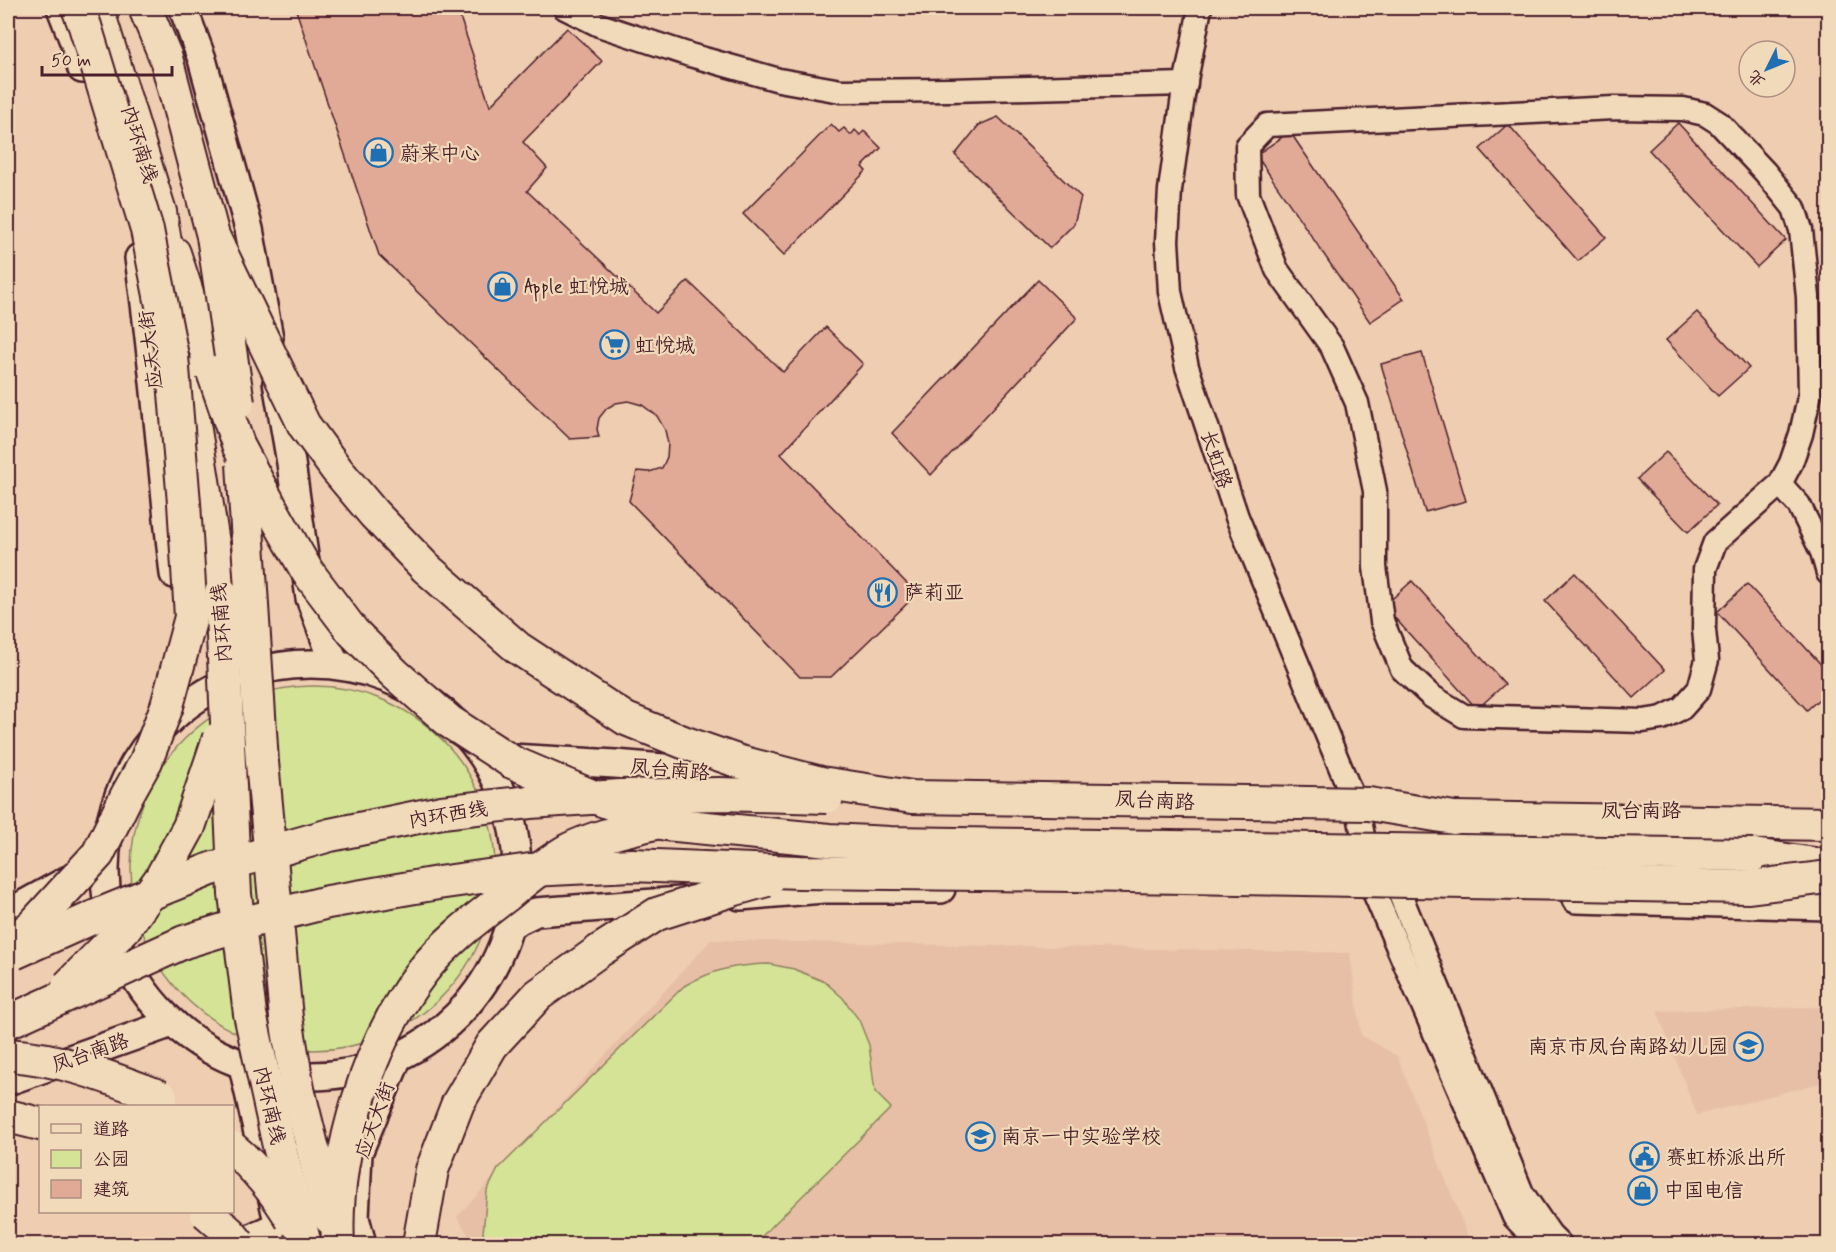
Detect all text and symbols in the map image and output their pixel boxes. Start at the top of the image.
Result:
scale bar [42,39,172,77]
north arrow [1737,39,1797,99]
text: 50 m [51,49,91,73]
text: 北 [1744,65,1770,91]
street label: 内环南线 [114,102,163,187]
shop icon: 蔚来中心 [363,137,395,169]
place label: 蔚来中心 [400,141,480,168]
shop icon: Apple 虹悦城 [487,270,519,302]
place label: Apple 虹悦城 [524,274,629,302]
street label: 应天大街 [133,308,170,391]
supermarket icon: 虹悦城 [598,329,630,361]
place label: 虹悦城 [635,333,695,360]
street label: 长虹路 [1193,427,1238,493]
restaurant icon: 萨莉亚 [867,576,899,608]
place label: 萨莉亚 [904,580,964,607]
street label: 内环南线 [206,582,239,664]
street label: 凤台南路 [629,754,712,788]
street label: 凤台南路 [1114,786,1197,817]
street label: 内环西线 [407,796,490,835]
street label: 凤台南路 [1601,798,1682,825]
street label: 凤台南路 [48,1027,134,1079]
school or university icon: 南京市凤台南路幼儿园 [1733,1030,1765,1062]
place label: 南京市凤台南路幼儿园 [1528,1034,1728,1061]
street label: 内环南线 [246,1063,291,1147]
street label: 应天大街 [349,1078,402,1163]
legend [39,1105,234,1213]
text: 道路 [93,1118,129,1142]
school or university icon: 南京一中实验学校 [964,1120,996,1152]
place label: 南京一中实验学校 [1001,1124,1161,1151]
public building icon: 赛虹桥派出所 [1629,1141,1661,1173]
place label: 赛虹桥派出所 [1666,1145,1786,1172]
text: 公园 [93,1148,129,1172]
shop icon: 中国电信 [1627,1174,1659,1206]
text: 建筑 [93,1178,129,1202]
place label: 中国电信 [1664,1178,1744,1205]

